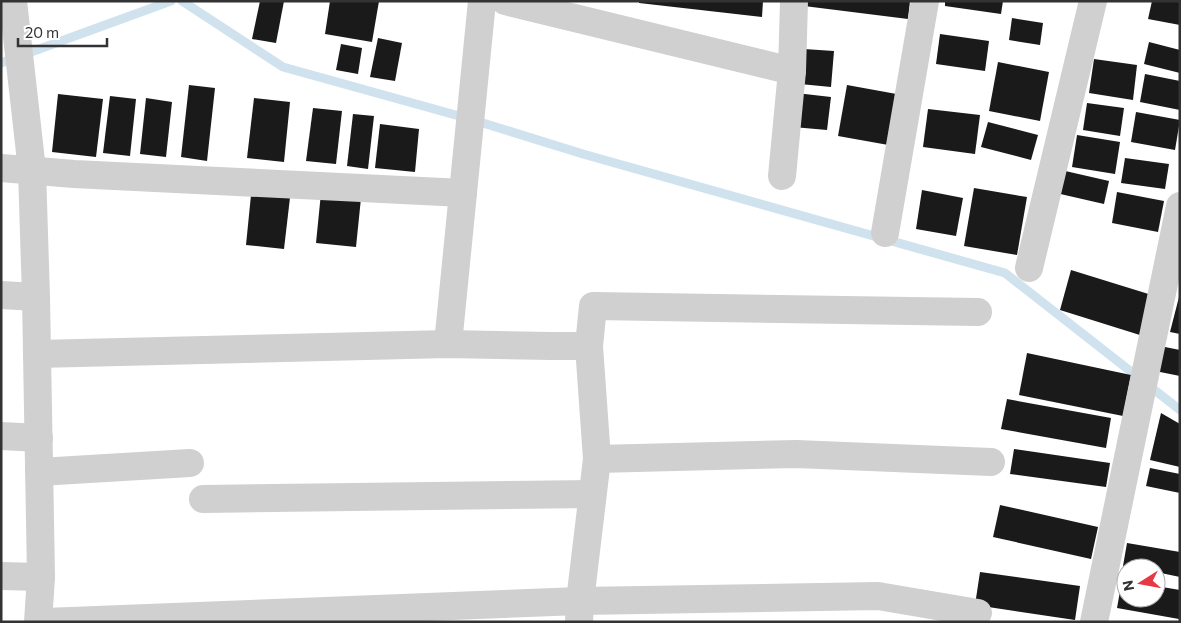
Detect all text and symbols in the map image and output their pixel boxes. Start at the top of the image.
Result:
scale bar [18,15,106,47]
text: 20 m [25,23,59,41]
north arrow [1116,558,1166,608]
text: N [1118,579,1137,592]

